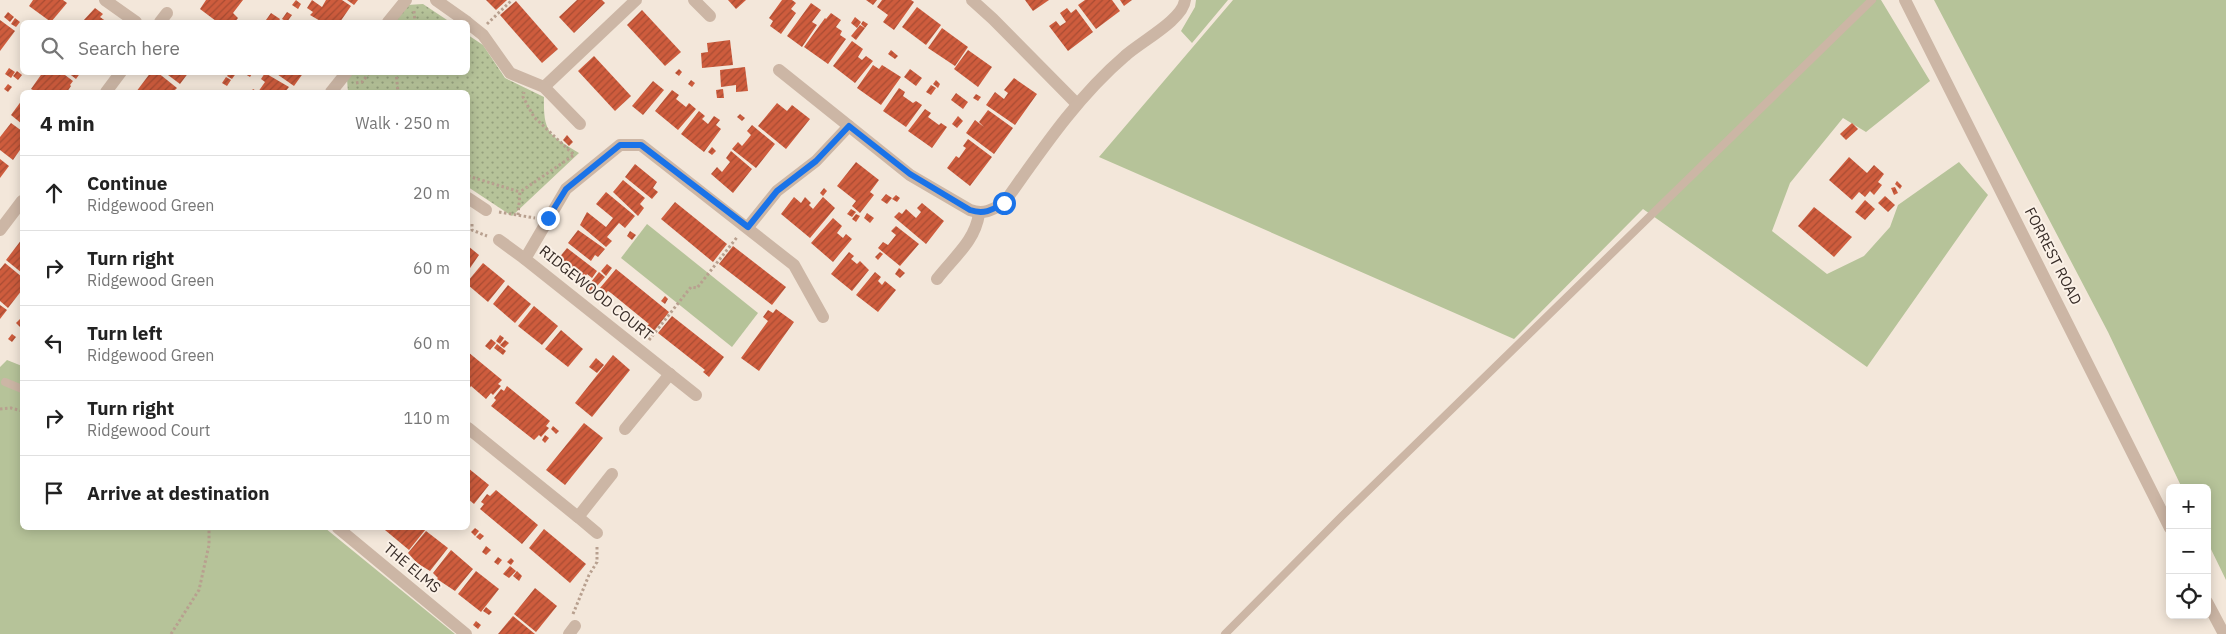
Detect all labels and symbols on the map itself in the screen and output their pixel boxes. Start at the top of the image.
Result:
route start [993,192,1016,215]
street label: FORREST ROAD [2021,204,2086,308]
route end [537,207,560,230]
street label: RIDGEWOOD COURT [536,241,657,345]
street label: THE ELMS [380,538,445,597]

